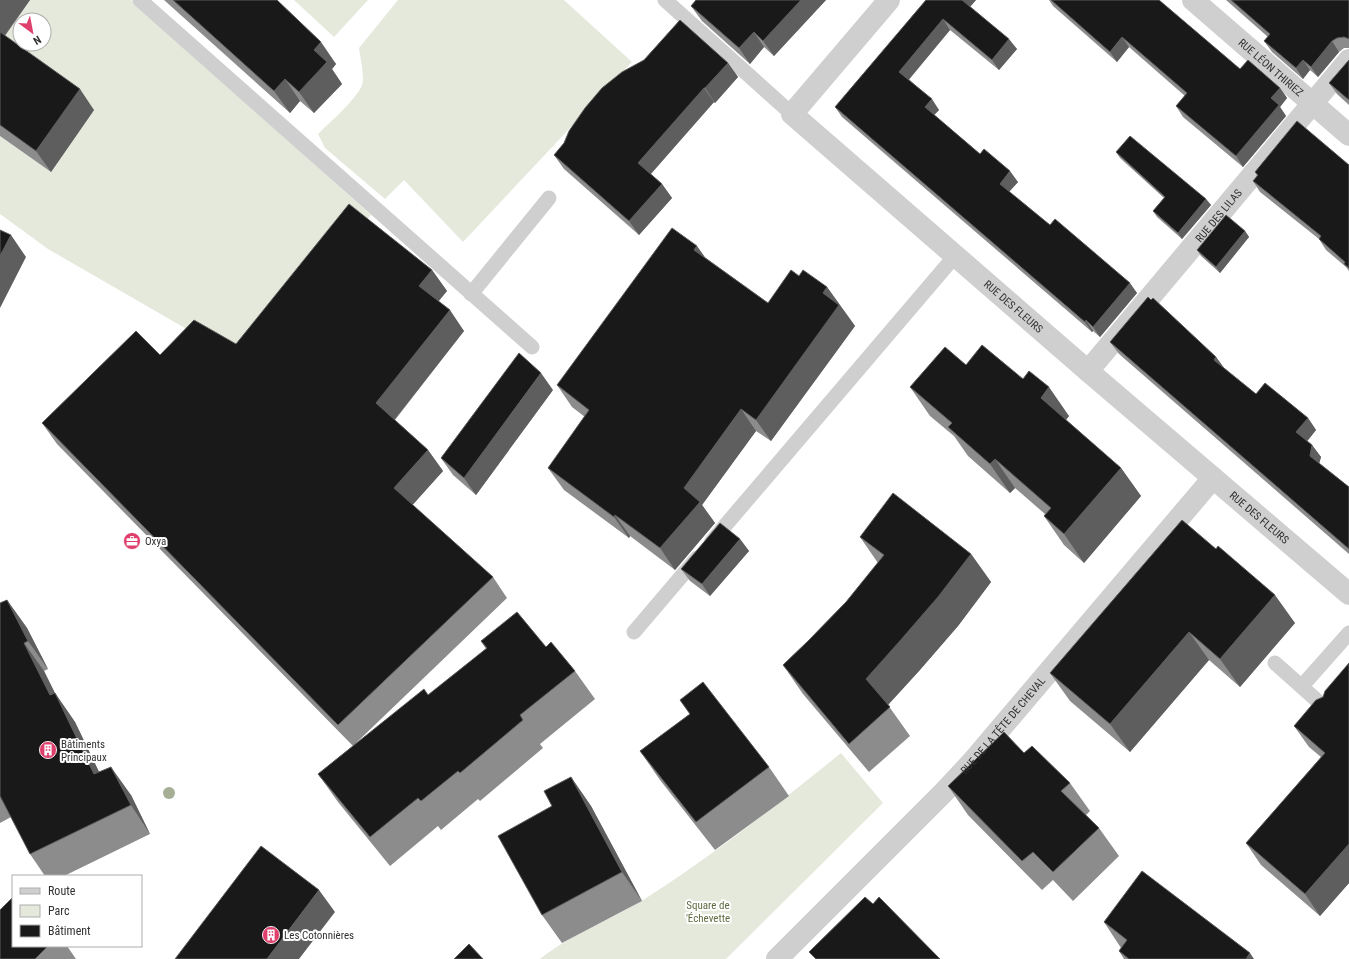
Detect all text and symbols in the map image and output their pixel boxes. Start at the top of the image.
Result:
north arrow [12,12,52,52]
text: N [31,33,43,47]
street label: RUE LÉON THIRIEZ [1236,36,1306,99]
street label: RUE DES LILAS [1192,186,1245,245]
street label: RUE DES FLEURS [981,277,1046,336]
street label: RUE DES FLEURS [1227,488,1292,546]
office icon: Oxya [122,531,142,551]
place label: Oxya [145,535,166,548]
street label: RUE DE LA TÊTE DE CHEVAL [958,674,1048,777]
place label: Bâtiments Principaux [61,738,107,764]
building icon: Bâtiments Principaux [38,740,58,760]
legend [12,875,142,947]
text: Route [48,884,76,898]
park label: Square de 'Échevette [686,899,730,925]
text: Parc [48,904,70,918]
text: Bâtiment [48,924,91,938]
building icon: Les Cotonnières [261,925,281,945]
place label: Les Cotonnières [284,929,354,942]

